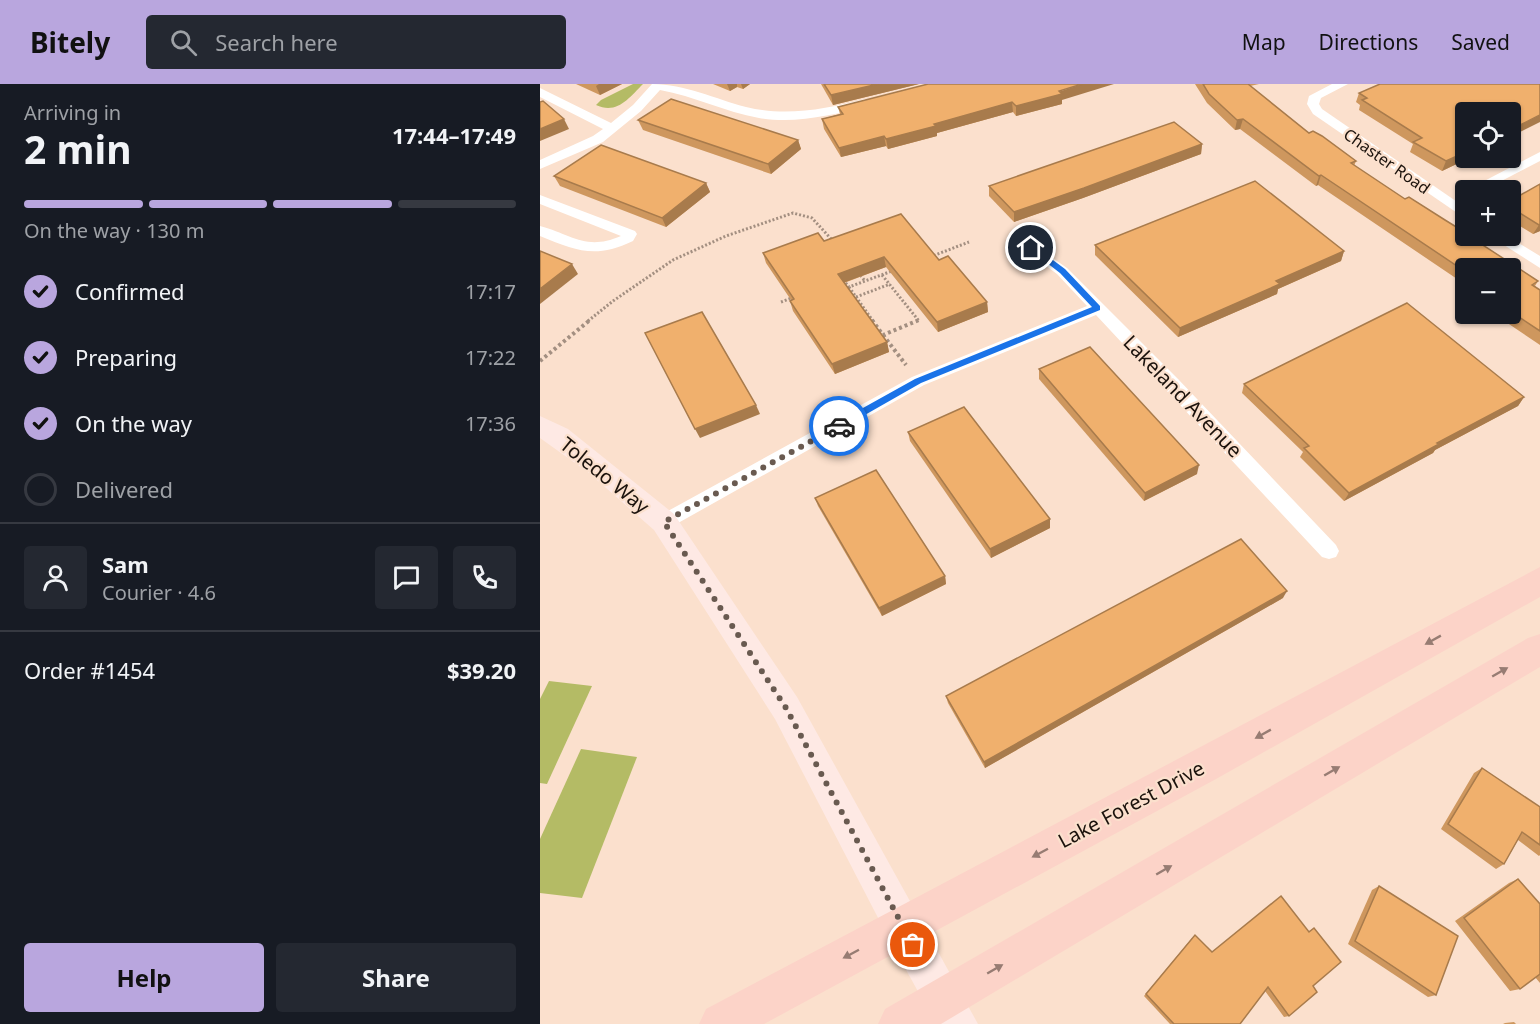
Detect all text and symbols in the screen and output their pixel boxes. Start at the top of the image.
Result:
search box [146,15,566,69]
text: Bitely [30,23,110,61]
icon: search [167,26,200,59]
text: Search here [215,27,338,57]
text: Map [1242,28,1286,56]
text: Directions [1319,28,1418,56]
text: Saved [1451,28,1510,56]
text: Arriving in [24,99,121,126]
map controls [1455,102,1521,324]
button: locate [1455,102,1521,168]
text: 17:44–17:49 [392,120,516,150]
text: 2 min [24,122,131,175]
street label: Chaster Road [1339,123,1435,199]
button: + [1455,180,1521,246]
text: On the way · 130 m [24,217,204,244]
pin [1005,222,1056,273]
icon: home [1014,231,1047,264]
button: − [1455,258,1521,324]
icon: check [24,275,57,308]
text: Confirmed [75,276,185,306]
text: 17:17 [465,278,516,305]
street label: Lakeland Avenue [1118,329,1248,463]
icon: check [24,341,57,374]
text: Preparing [75,342,177,372]
text: 17:22 [465,344,516,371]
courier [809,396,869,456]
icon: check [24,407,57,440]
text: On the way [75,408,192,438]
text: 17:36 [465,410,516,437]
icon: car [823,410,856,443]
street label: Toledo Way [555,431,656,520]
text: Delivered [75,474,173,504]
button: person [24,546,87,609]
button: chat [375,546,438,609]
button: phone [453,546,516,609]
text: Sam [102,549,149,579]
text: Courier · 4.6 [102,579,216,606]
one-way arrow [1425,635,1442,645]
text: Order #1454 [24,655,155,685]
text: $39.20 [447,655,516,685]
one-way arrow [1492,667,1508,678]
one-way arrow [1254,729,1271,739]
street label: Lake Forest Drive [1053,754,1209,854]
one-way arrow [1324,766,1340,777]
one-way arrow [1031,848,1048,858]
one-way arrow [1155,866,1172,876]
pin [887,919,938,970]
icon: bag [896,928,929,961]
button: Help [24,943,264,1012]
button: Share [276,943,516,1012]
one-way arrow [842,949,859,959]
one-way arrow [987,964,1004,974]

